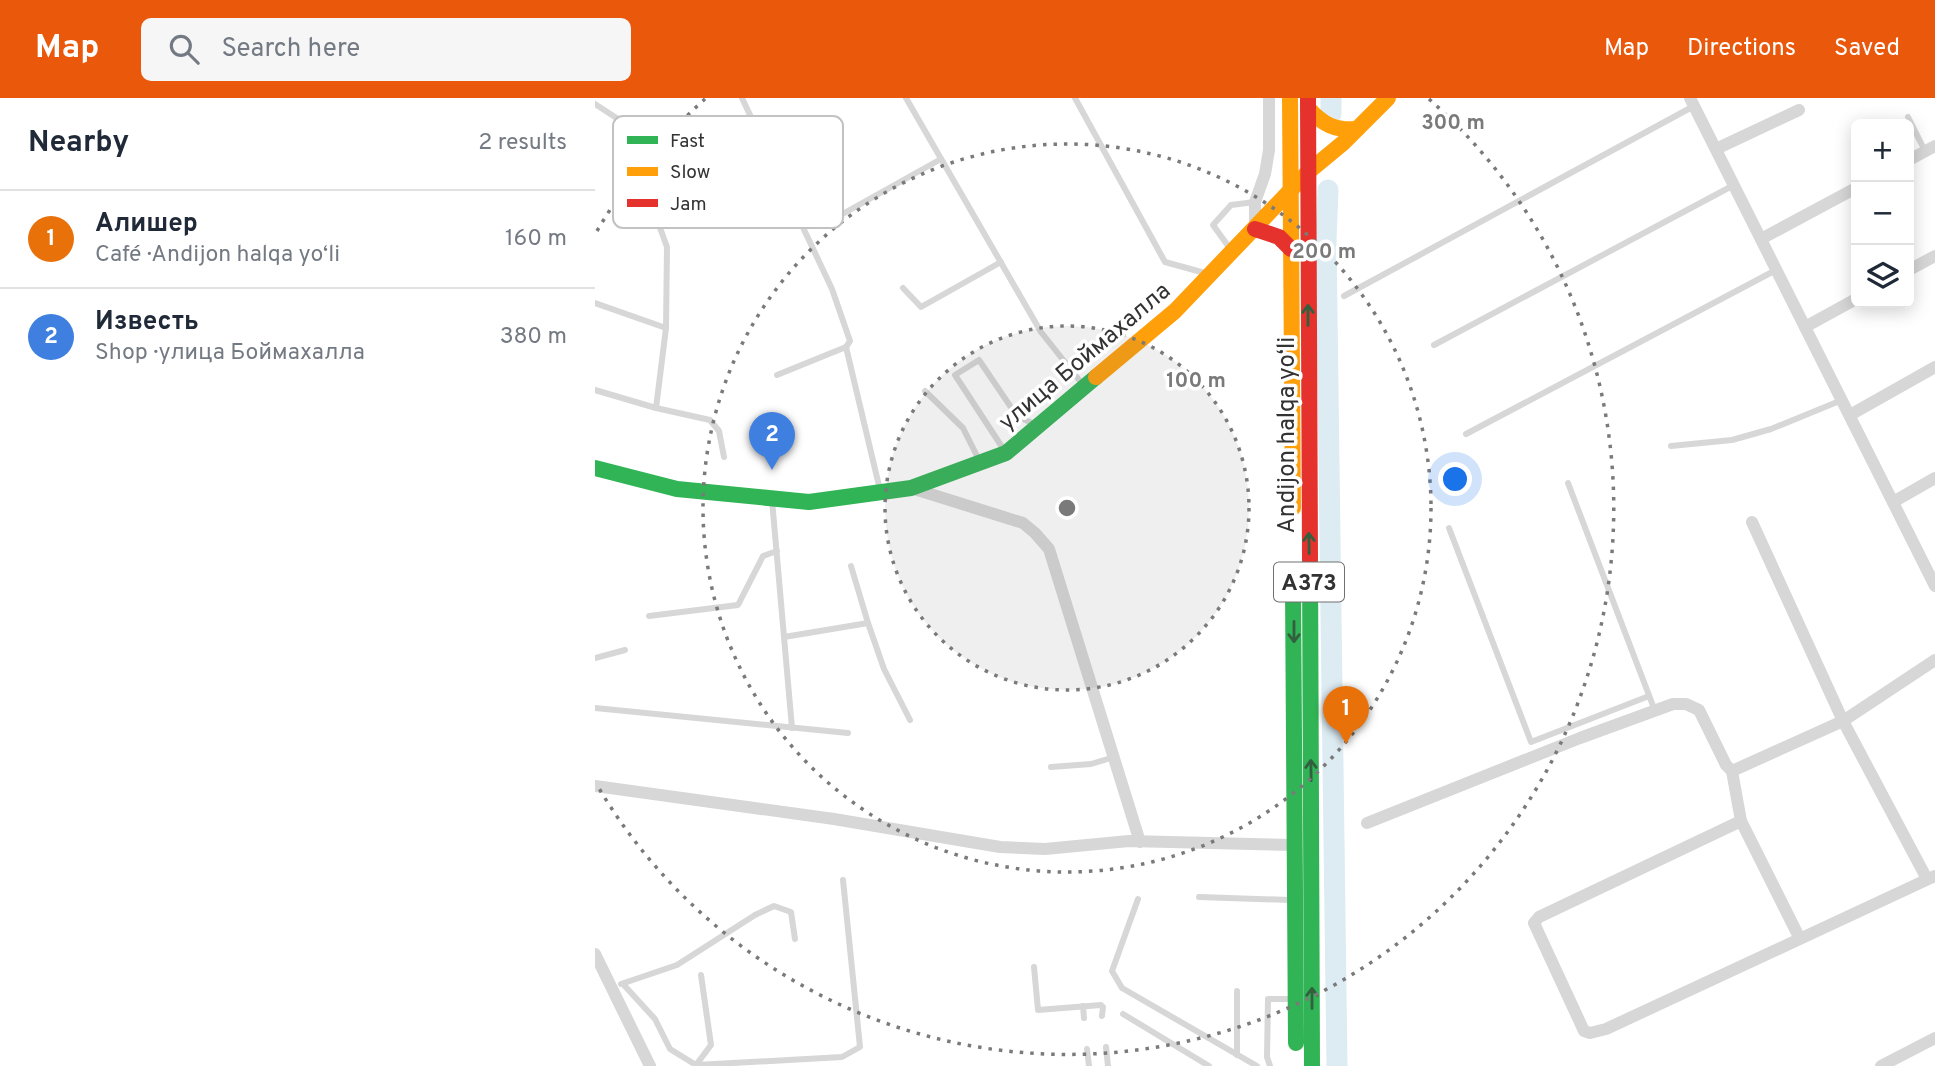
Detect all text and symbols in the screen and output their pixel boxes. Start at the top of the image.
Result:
search box [141,18,631,81]
text: Map [35,28,99,70]
icon: search [165,30,203,68]
text: Search here [221,33,360,66]
text: Map [1604,34,1649,64]
text: Directions [1687,34,1796,64]
text: Saved [1834,34,1900,64]
text: 300 m [1421,110,1485,137]
legend [613,116,843,228]
map controls [1851,119,1914,308]
button: + [1851,119,1914,182]
text: Nearby [28,125,129,162]
text: 2 results [478,129,567,158]
text: Fast [670,130,705,154]
text: Slow [670,161,710,185]
button: − [1851,182,1914,245]
text: Jam [670,193,707,217]
text: Алишер [95,208,198,241]
text: 1 [46,225,56,254]
text: 160 m [505,225,567,254]
text: 200 m [1292,239,1356,266]
text: Café · Andijon halqa yo‘li [95,241,340,270]
button: layers [1851,245,1914,308]
street label: улица Боймахалла [993,277,1177,438]
one-way arrow [1301,304,1315,327]
text: Известь [95,306,199,339]
text: 2 [44,323,58,352]
text: 380 m [500,323,567,352]
street label: Andijon halqa yo‘li [1273,337,1303,533]
text: Shop · улица Боймахалла [95,339,365,368]
text: 100 m [1166,368,1226,395]
pin: 2 [749,412,795,470]
your location [1438,462,1472,496]
centre of rings [1055,496,1079,520]
one-way arrow [1302,532,1316,555]
road number: A373 [1274,562,1344,602]
one-way arrow [1287,620,1301,643]
pin: 1 [1323,686,1369,744]
one-way arrow [1305,759,1318,782]
one-way arrow [1305,987,1319,1010]

